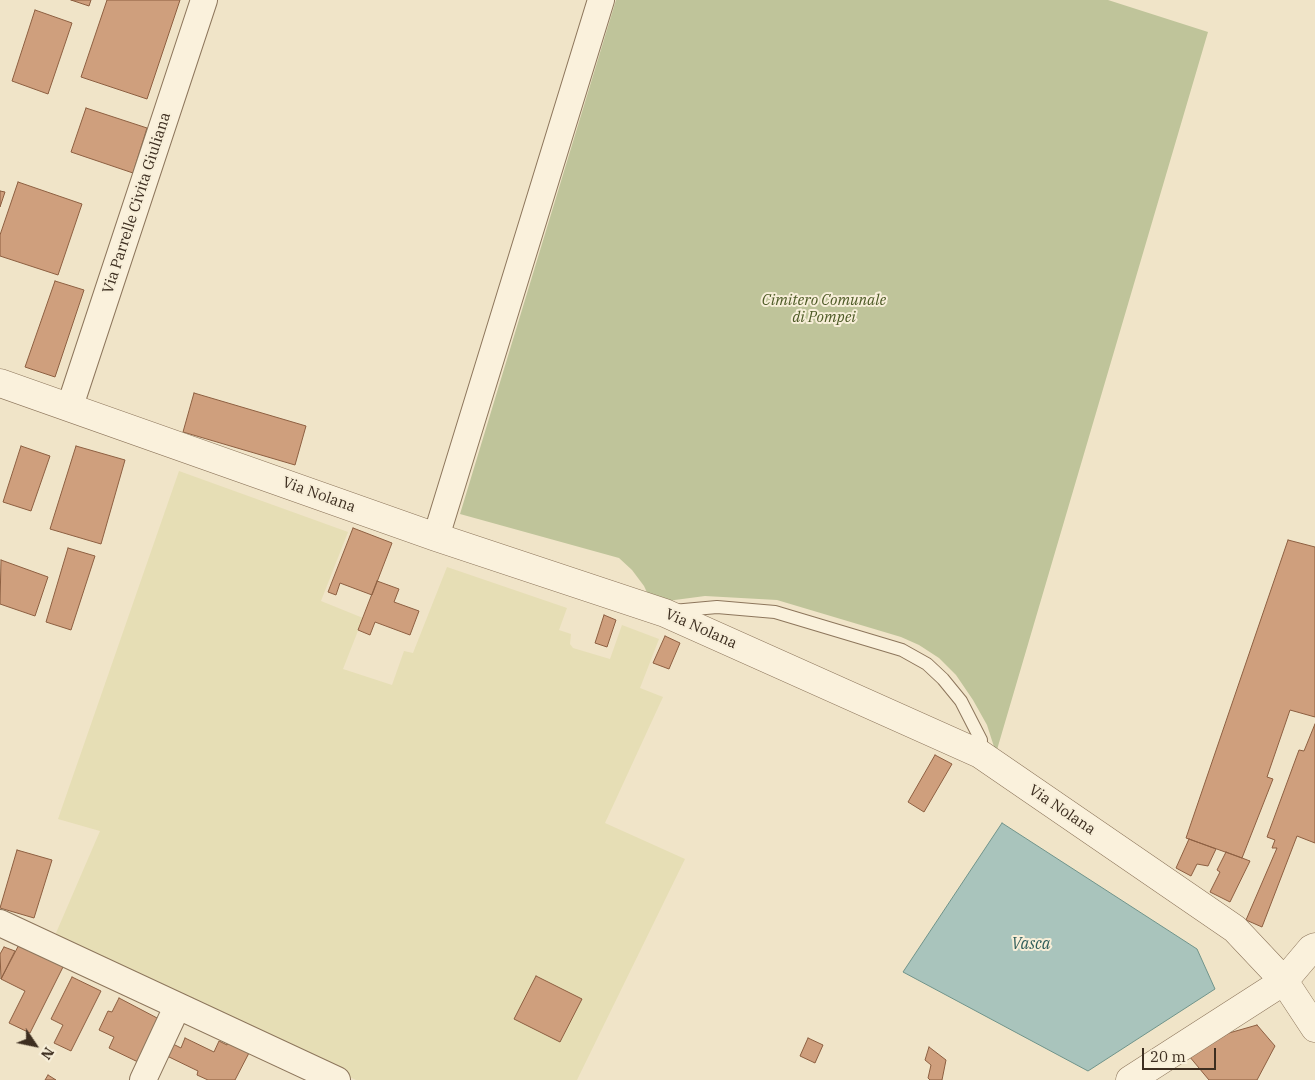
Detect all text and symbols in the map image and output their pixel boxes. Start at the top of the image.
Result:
street label: Via Parrelle Civita Giuliana [99,110,175,296]
park label: Cimitero Comunale di Pompei [762,292,886,327]
street label: Via Nolana [280,473,358,517]
street label: Via Nolana [662,605,740,653]
street label: Via Nolana [1025,781,1099,839]
water label: Vasca [1011,934,1051,954]
north arrow [10,1020,60,1070]
scale bar [1145,1038,1219,1070]
text: N [37,1044,58,1063]
text: 20 m [1150,1047,1186,1066]

